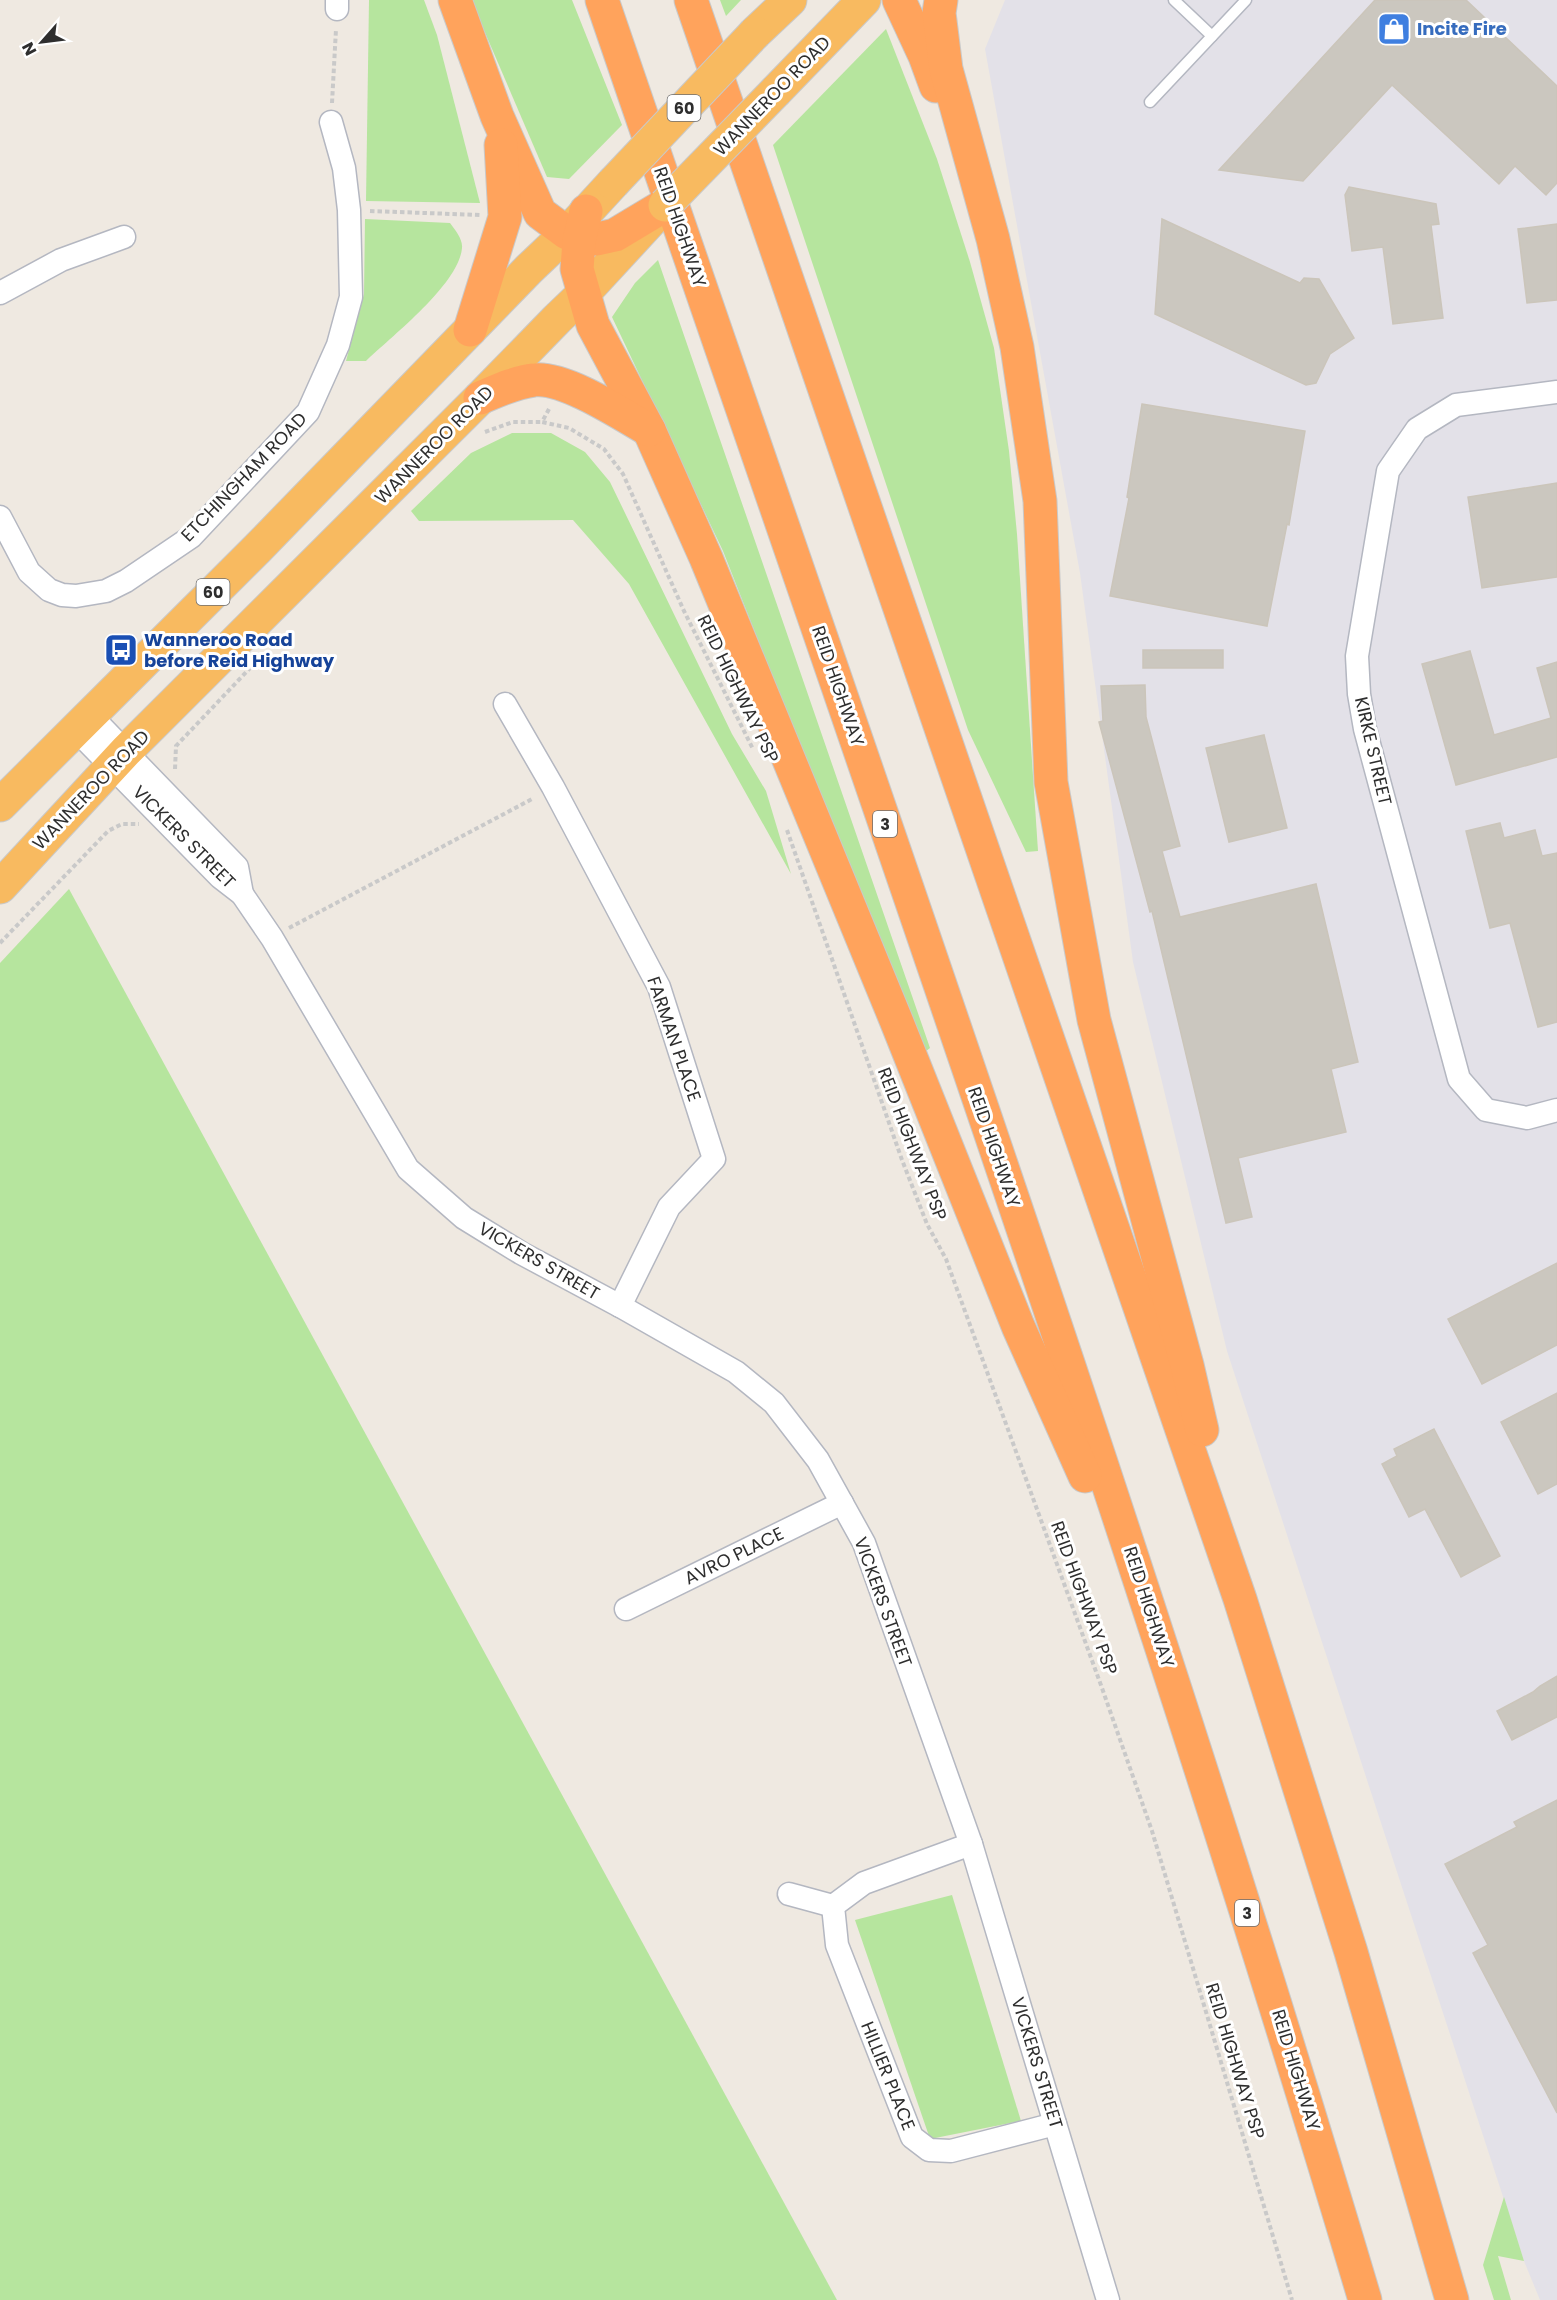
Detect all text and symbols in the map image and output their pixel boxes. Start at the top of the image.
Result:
shop icon: Incite Fire [1376,11,1412,47]
north arrow [12,12,72,72]
place label: Incite Fire [1417,16,1507,41]
street label: WANNEROO ROAD [708,30,836,161]
text: N [16,38,42,60]
road number: 60 [668,95,700,121]
street label: REID HIGHWAY [648,163,713,291]
street label: WANNEROO ROAD [369,380,498,509]
street label: ETCHINGHAM ROAD [175,406,312,547]
road number: 60 [196,579,230,605]
street label: REID HIGHWAY PSP [692,611,785,767]
street label: REID HIGHWAY [806,622,871,750]
place label: Wanneroo Road before Reid Highway [144,627,335,673]
bus stop icon: Wanneroo Road before Reid Highway [103,632,139,668]
street label: KIRKE STREET [1349,694,1398,808]
street label: WANNEROO ROAD [27,724,155,855]
street label: VICKERS STREET [127,780,242,894]
road number: 3 [873,811,897,837]
street label: FARMAN PLACE [641,973,708,1105]
street label: REID HIGHWAY PSP [872,1064,953,1224]
street label: REID HIGHWAY [962,1083,1027,1211]
street label: VICKERS STREET [474,1216,605,1306]
street label: REID HIGHWAY PSP [1045,1517,1124,1678]
street label: AVRO PLACE [680,1521,788,1590]
street label: VICKERS STREET [848,1534,919,1670]
street label: REID HIGHWAY [1118,1543,1181,1671]
road number: 3 [1235,1900,1259,1926]
street label: REID HIGHWAY PSP [1200,1980,1271,2142]
street label: VICKERS STREET [1006,1994,1069,2132]
street label: REID HIGHWAY [1266,2006,1327,2134]
street label: HILLIER PLACE [855,2018,922,2134]

